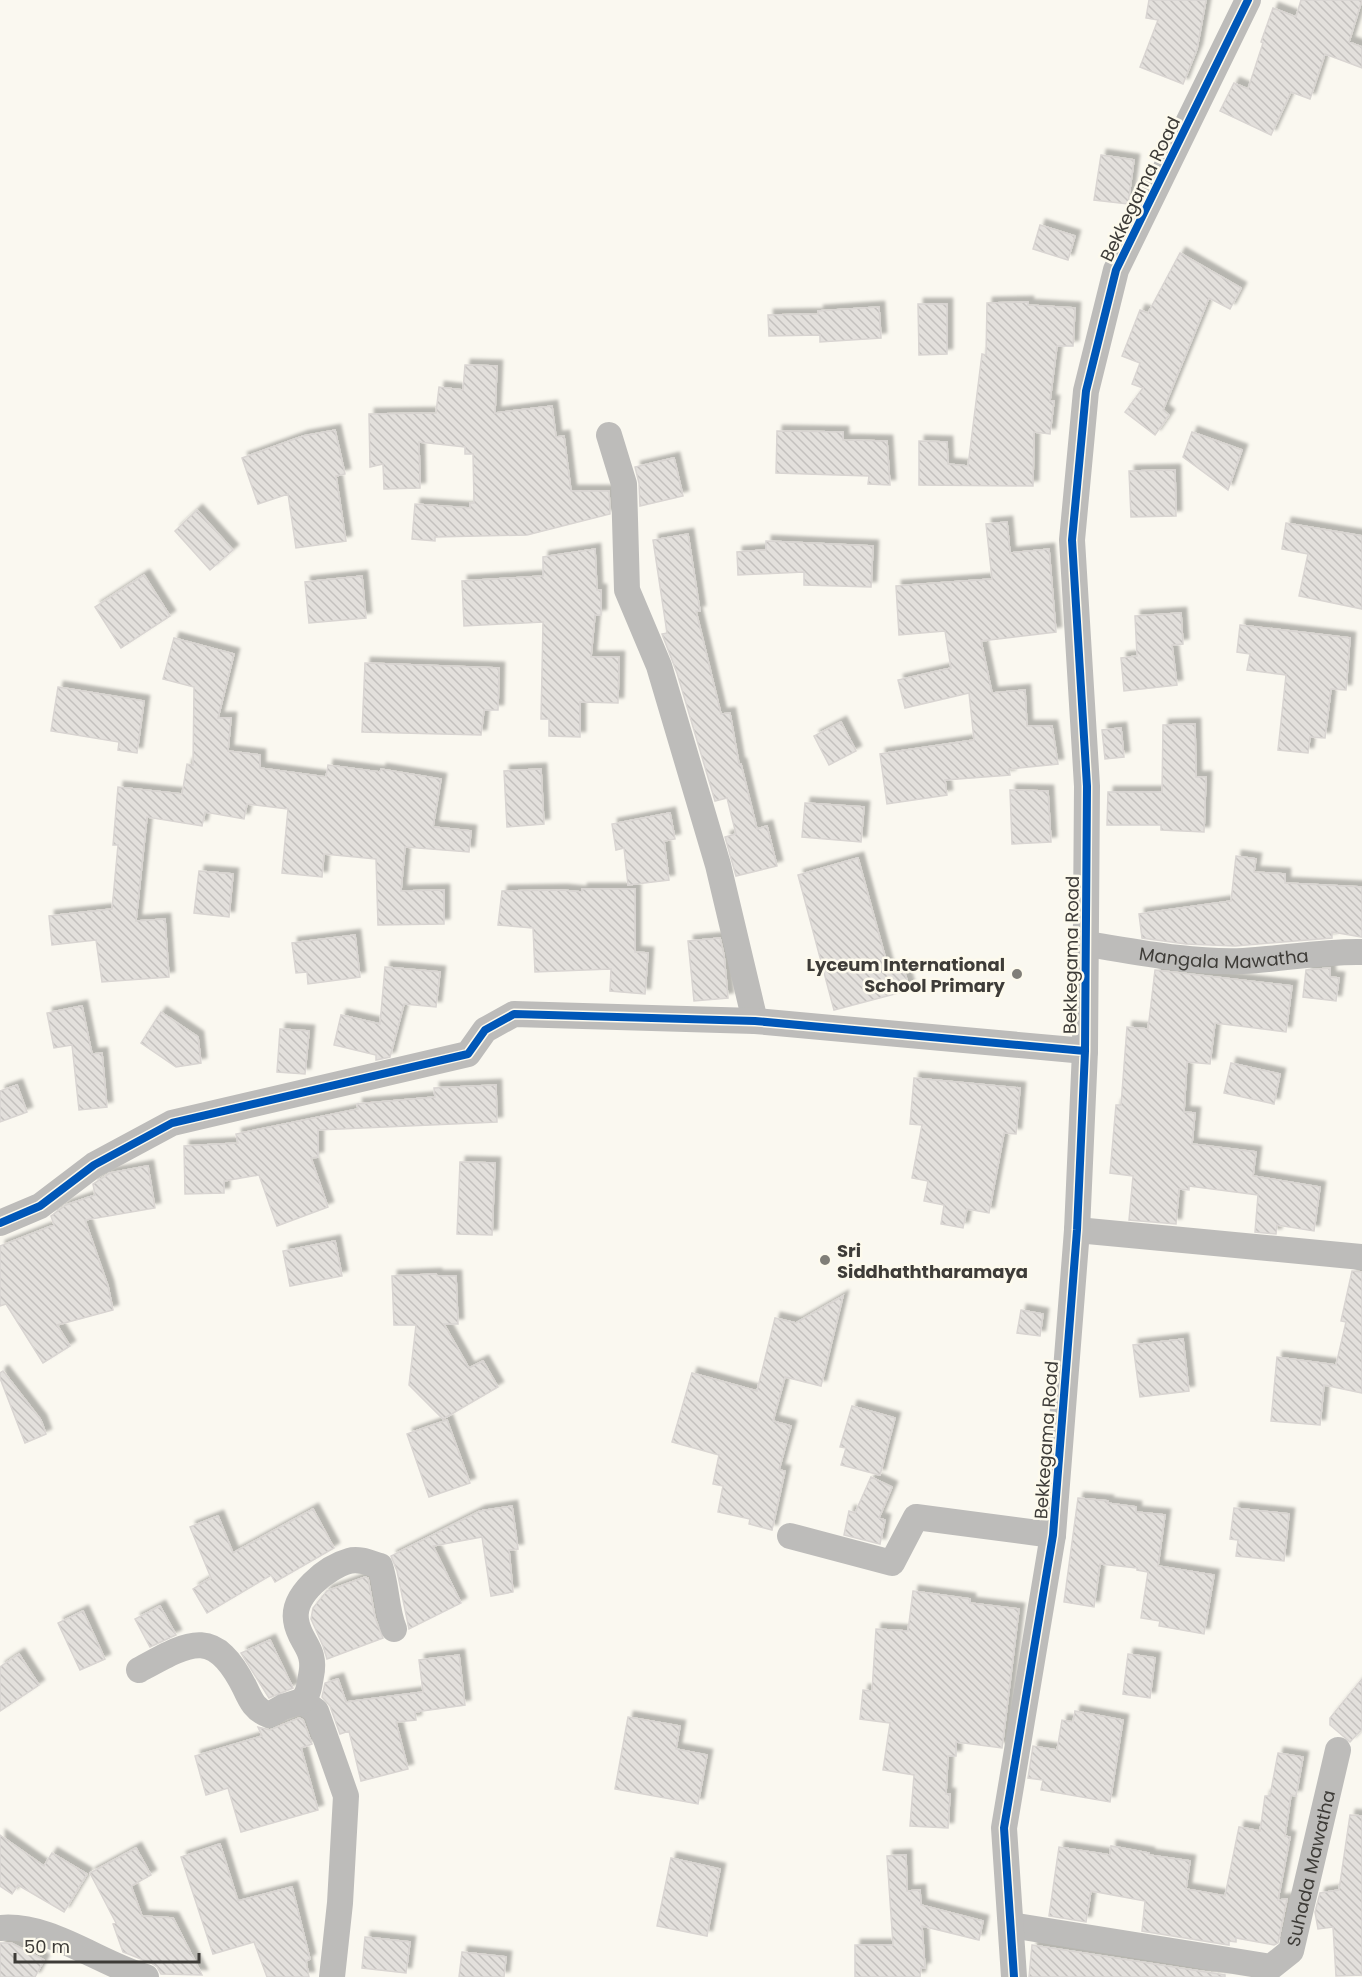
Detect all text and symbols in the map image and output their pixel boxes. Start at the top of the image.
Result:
street label: Bekkegama Road [1094,112,1186,266]
street label: Bekkegama Road [1057,876,1085,1034]
street label: Mangala Mawatha [1137,940,1310,974]
place label: Lyceum International School Primary [806,952,1006,998]
marker: Lyceum International School Primary [1010,967,1024,981]
place label: Sri Siddhaththaramaya [837,1238,1028,1284]
marker: Sri Siddhaththaramaya [818,1253,832,1267]
street label: Bekkegama Road [1028,1360,1064,1520]
street label: Suhada Mawatha [1280,1788,1341,1949]
scale bar [15,1926,200,1964]
text: 50 m [24,1934,70,1959]

